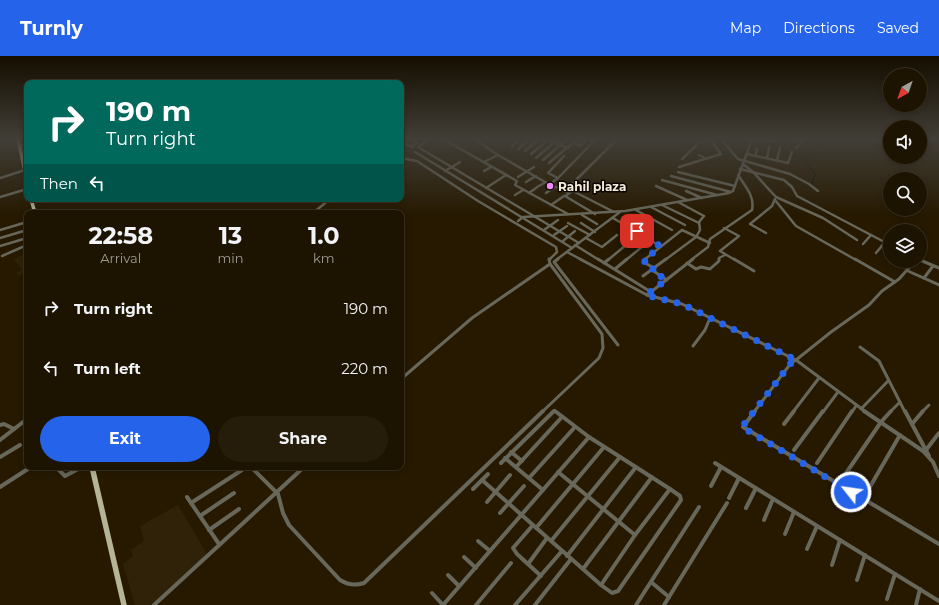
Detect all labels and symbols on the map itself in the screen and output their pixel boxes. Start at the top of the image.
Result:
north arrow [883,68,927,112]
place label: Rahil plaza [558,179,626,194]
marker: Rahil plaza [545,181,555,191]
pin [620,214,654,248]
position arrow [830,471,872,513]

